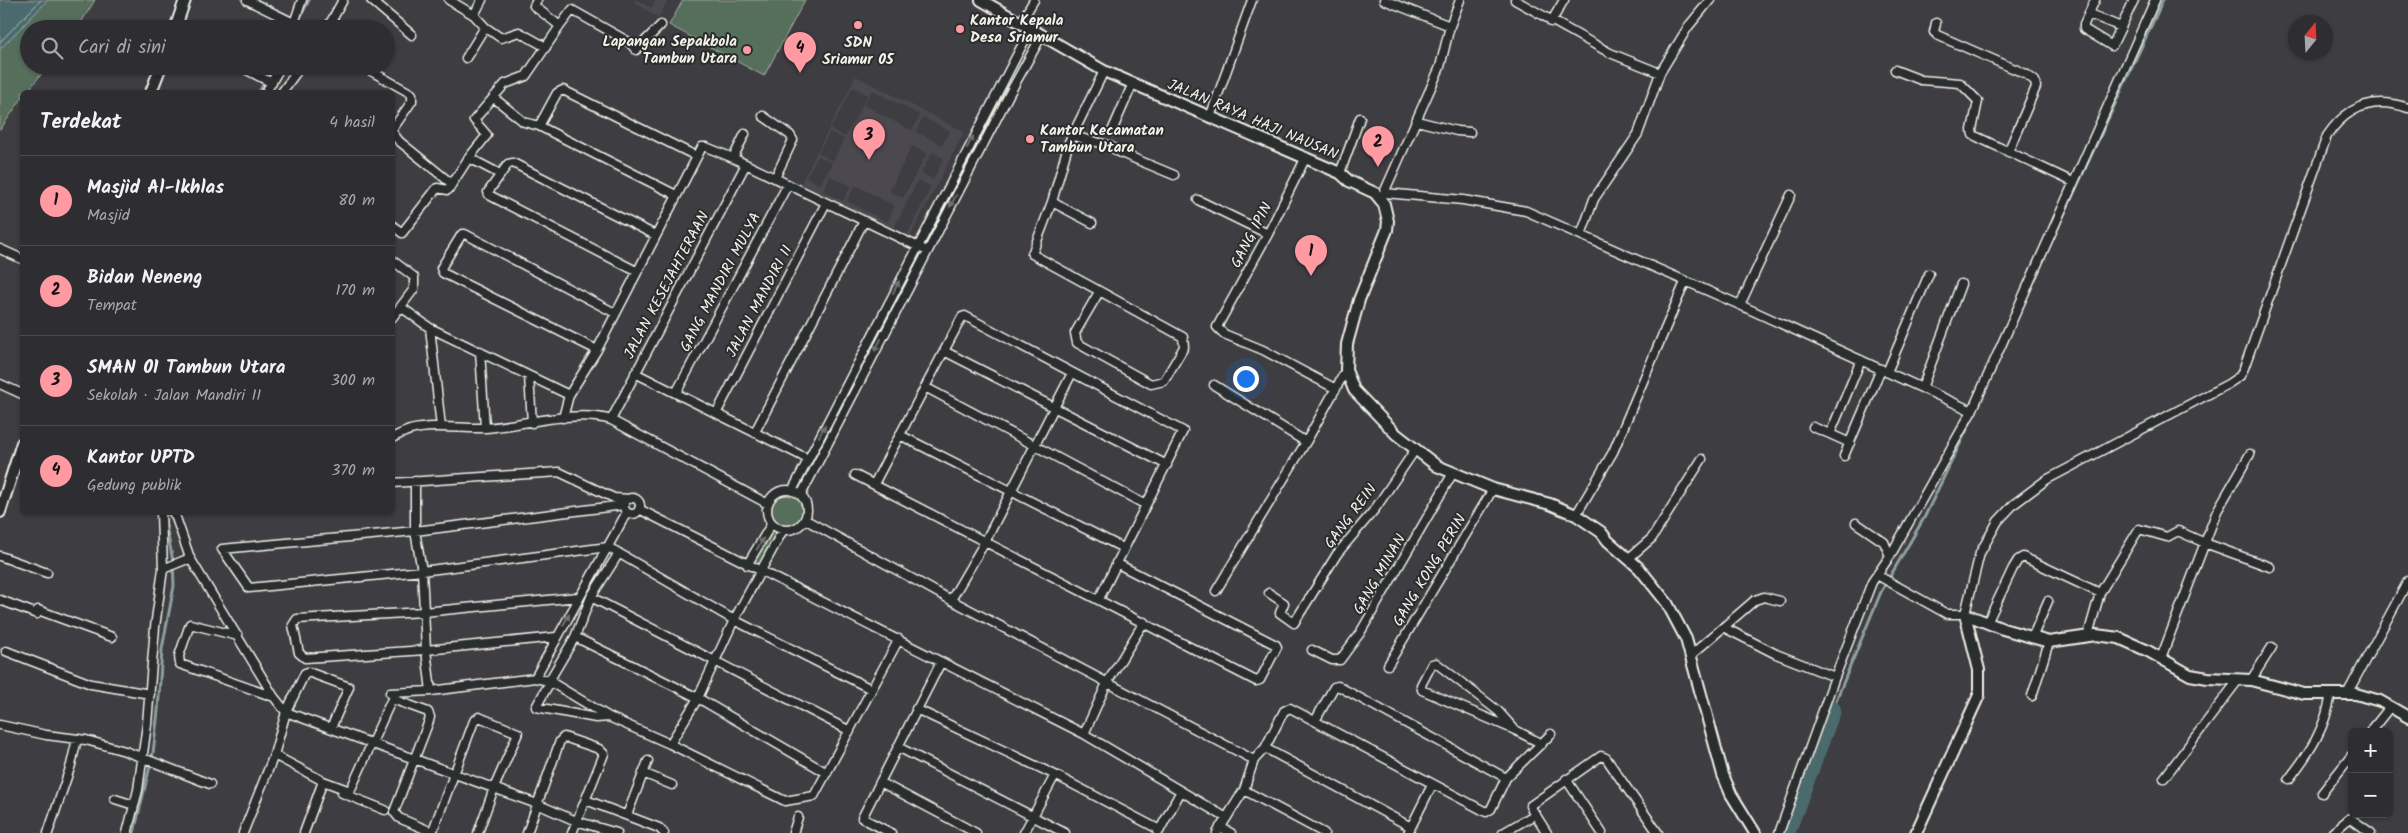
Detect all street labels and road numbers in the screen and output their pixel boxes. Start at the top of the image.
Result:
street label: JALAN RAYA HAJI NAUSAN [1163,73,1342,167]
street label: GANG IPIN [1225,198,1279,273]
street label: JALAN KESEJAHTERAAN [618,207,716,364]
street label: GANG MANDIRI MULYA [674,208,768,357]
street label: JALAN MANDIRI II [720,241,800,362]
street label: GANG REIN [1318,479,1383,554]
street label: GANG KONG PERIN [1387,510,1473,631]
street label: GANG MINAN [1347,530,1413,619]

